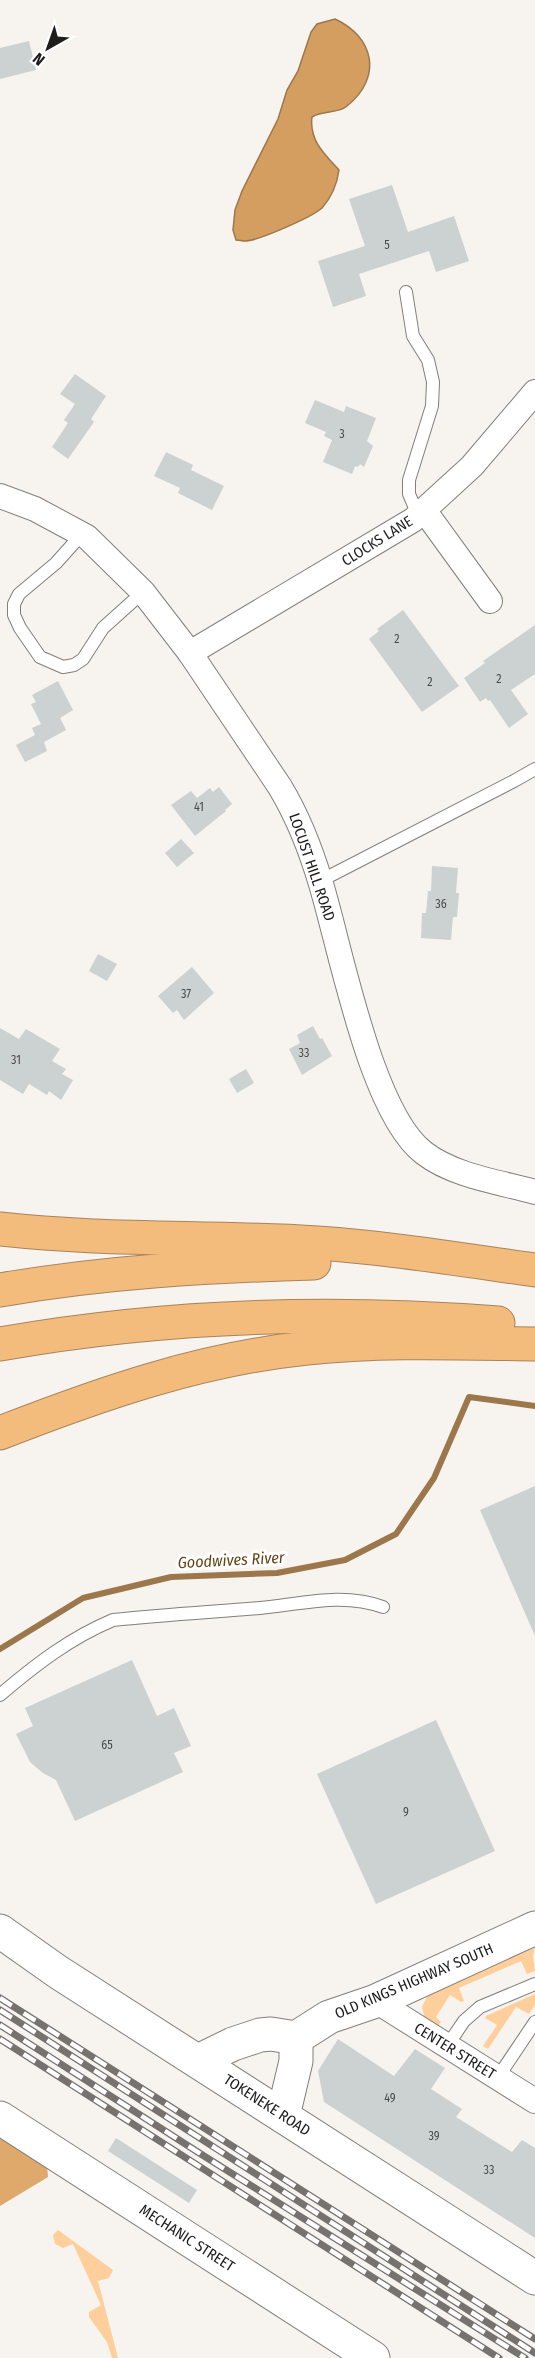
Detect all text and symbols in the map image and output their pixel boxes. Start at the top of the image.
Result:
north arrow [18,18,78,78]
text: N [29,49,48,69]
house number: 5 [384,238,390,252]
house number: 3 [339,427,345,441]
street label: CLOCKS LANE [338,512,416,570]
house number: 2 [394,632,400,646]
house number: 2 [496,672,502,686]
house number: 2 [427,675,433,689]
house number: 41 [194,800,204,814]
street label: LOCUST HILL ROAD [285,811,339,923]
house number: 36 [435,897,447,911]
house number: 37 [181,987,191,1001]
house number: 33 [299,1046,309,1060]
house number: 31 [11,1053,21,1067]
water label: Goodwives River [177,1548,285,1572]
house number: 65 [101,1738,113,1752]
house number: 9 [403,1805,409,1819]
street label: OLD KINGS HIGHWAY SOUTH [332,1939,496,2023]
street label: CENTER STREET [411,2019,499,2083]
street label: TOKENEKE ROAD [220,2070,314,2140]
house number: 49 [384,2091,396,2105]
house number: 39 [428,2129,440,2143]
house number: 33 [484,2163,494,2177]
street label: MECHANIC STREET [136,2201,238,2275]

